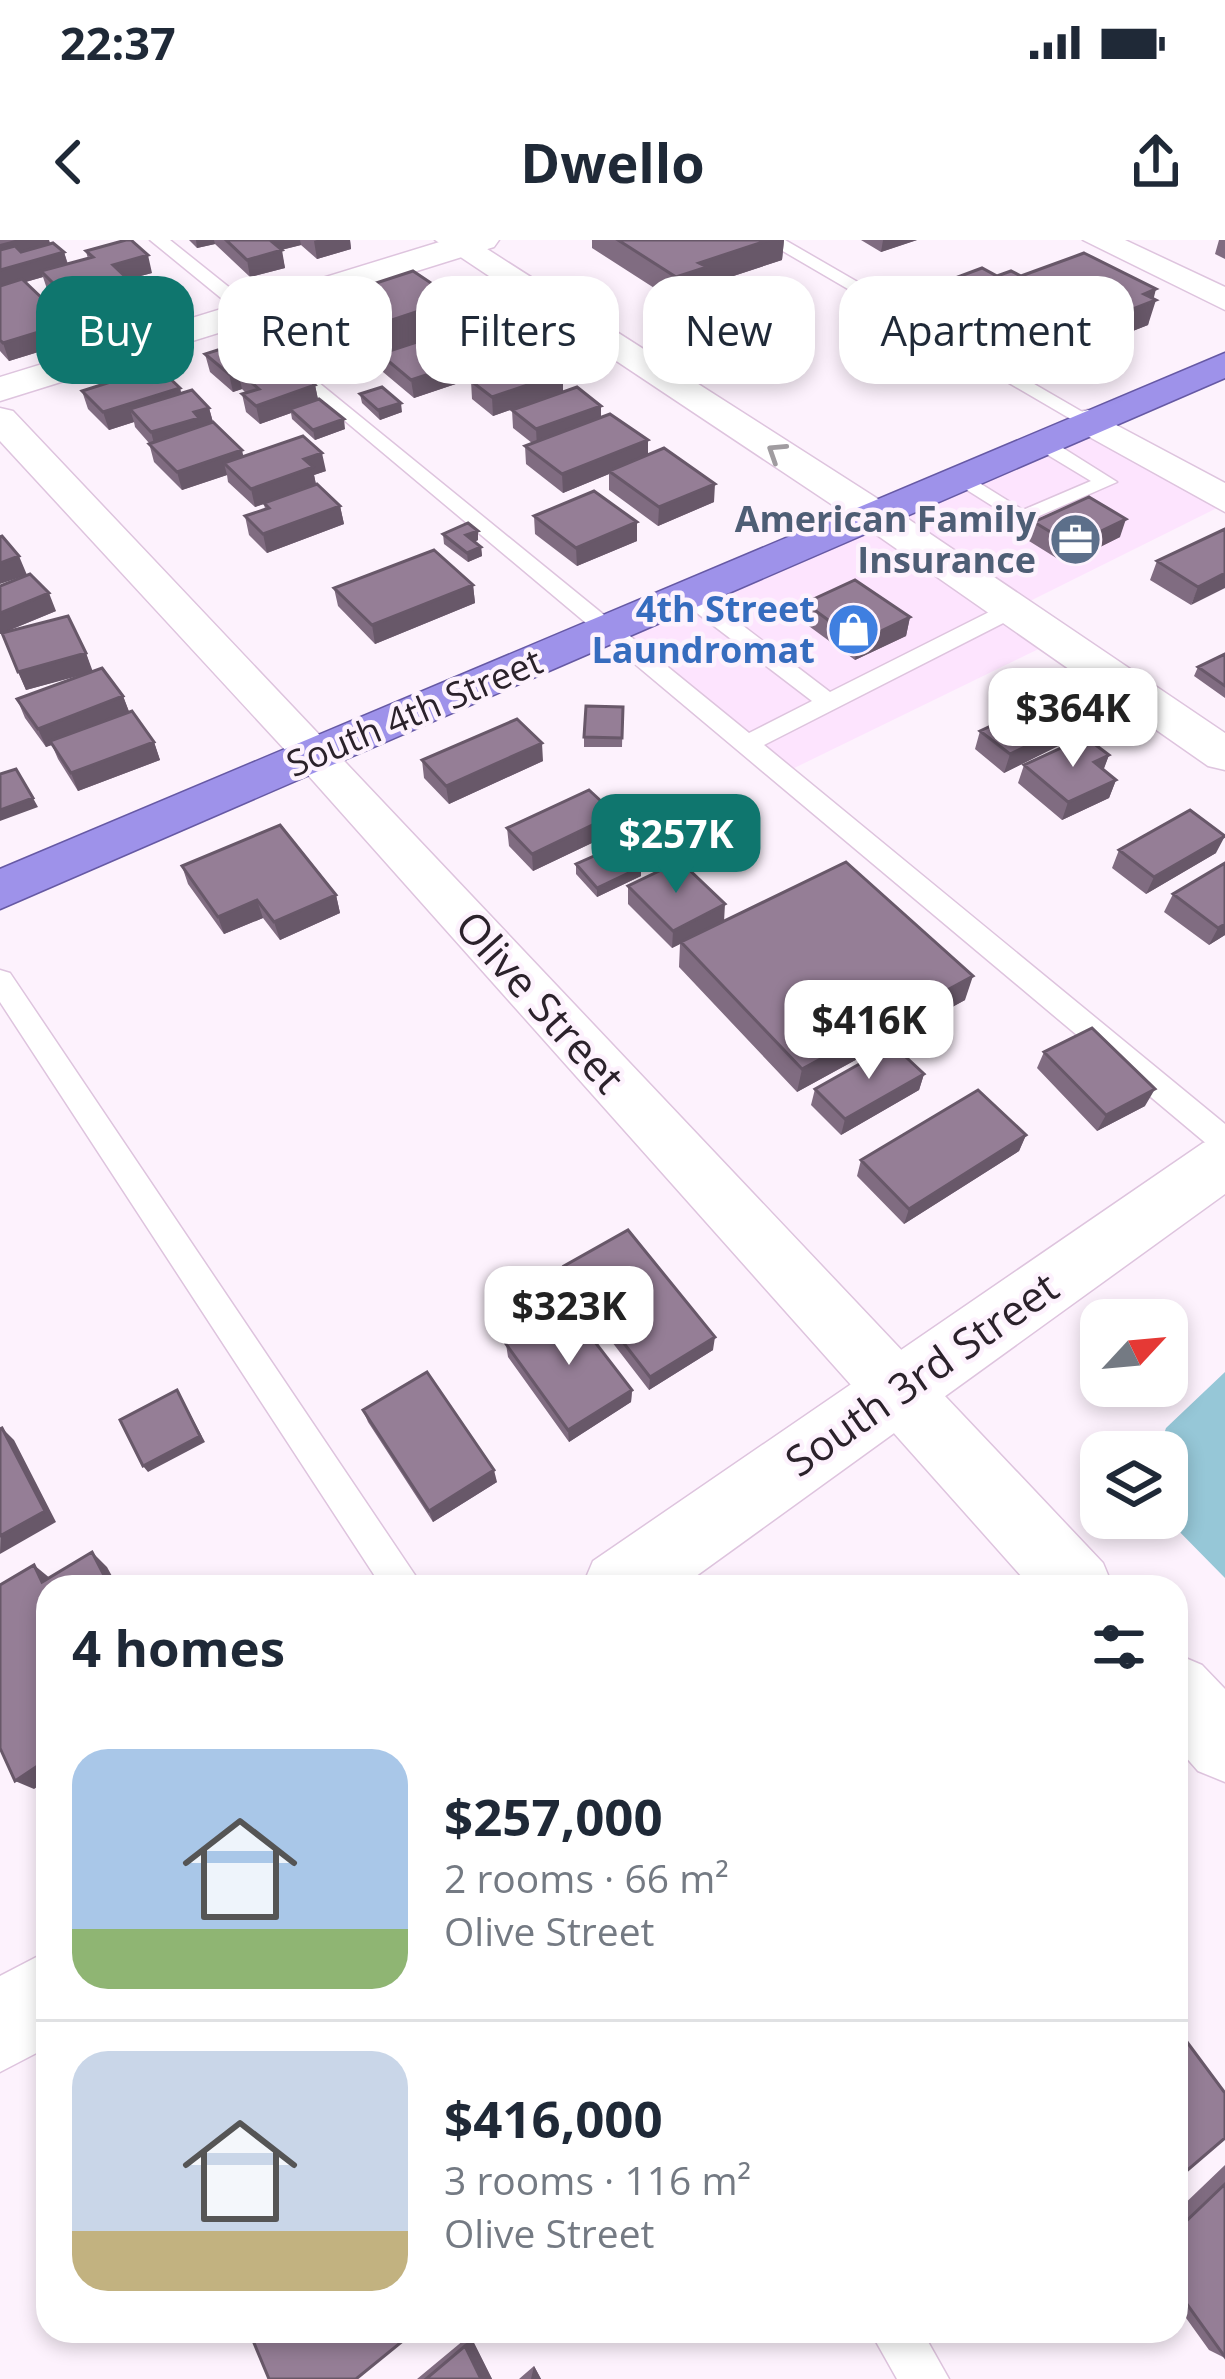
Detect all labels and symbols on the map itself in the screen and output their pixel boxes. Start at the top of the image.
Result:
one-way arrow [768,444,790,466]
place label: American Family Insurance [735,494,1037,584]
office icon: American Family Insurance [1047,511,1103,567]
place label: 4th Street Laundromat [591,584,815,674]
shop icon: 4th Street Laundromat [826,601,882,657]
street label: South 4th Street [279,636,549,788]
pin: $364K [989,668,1157,770]
pin: $257K [592,794,760,896]
street label: Olive Street [444,898,638,1104]
pin: $416K [785,980,953,1082]
street label: South 3rd Street [773,1258,1069,1488]
pin: $323K [485,1266,653,1368]
north arrow [1080,1299,1188,1407]

